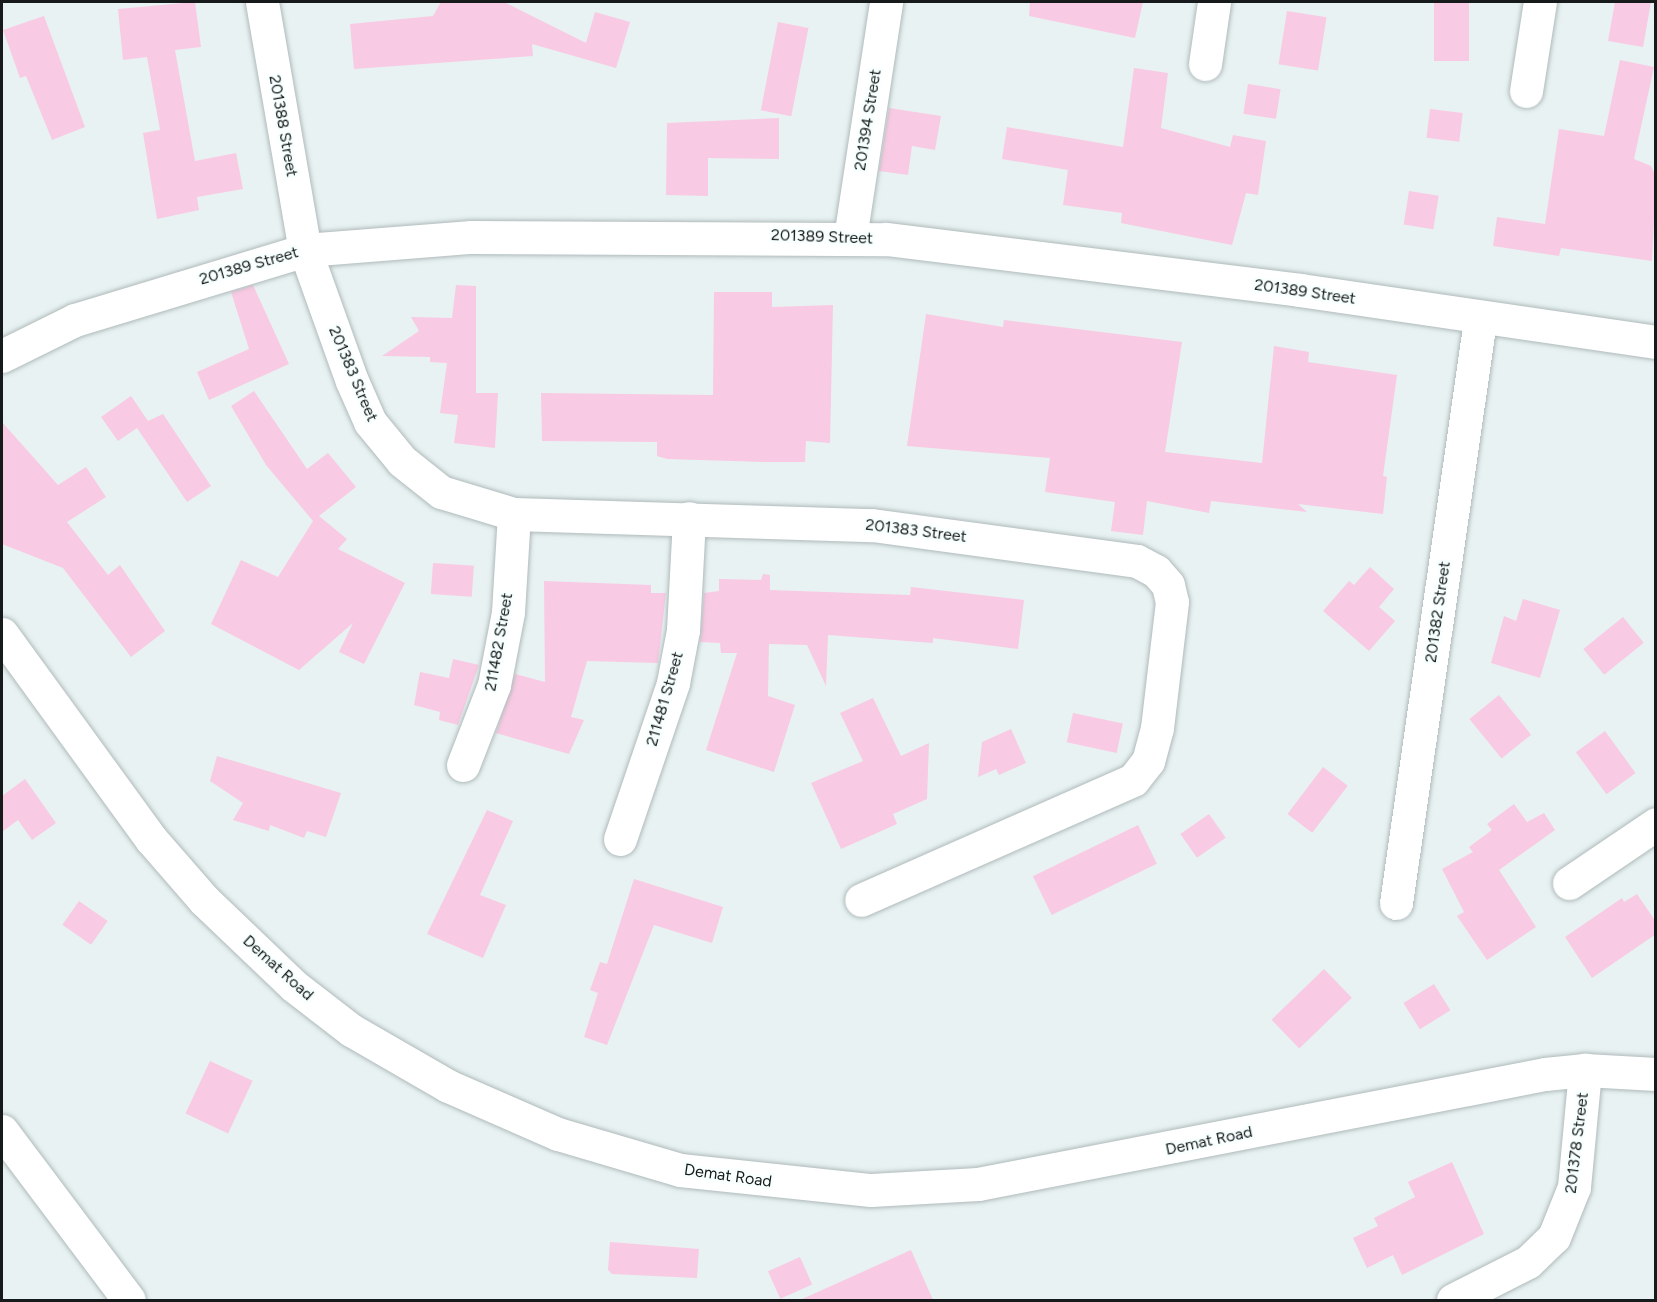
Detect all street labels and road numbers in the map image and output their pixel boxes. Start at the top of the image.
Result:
street label: 201394 Street [851,68,885,172]
street label: 201388 Street [265,74,301,178]
street label: 201389 Street [771,226,873,248]
street label: 201389 Street [197,243,301,289]
street label: 201389 Street [1253,275,1357,309]
street label: 201383 Street [324,323,382,425]
street label: 201383 Street [864,515,968,547]
street label: 201382 Street [1421,560,1455,664]
street label: 211482 Street [481,591,517,693]
street label: 211481 Street [642,650,688,748]
street label: Demat Road [239,931,317,1005]
street label: 201378 Street [1561,1091,1593,1195]
street label: Demat Road [1164,1122,1254,1160]
street label: Demat Road [683,1160,773,1192]

